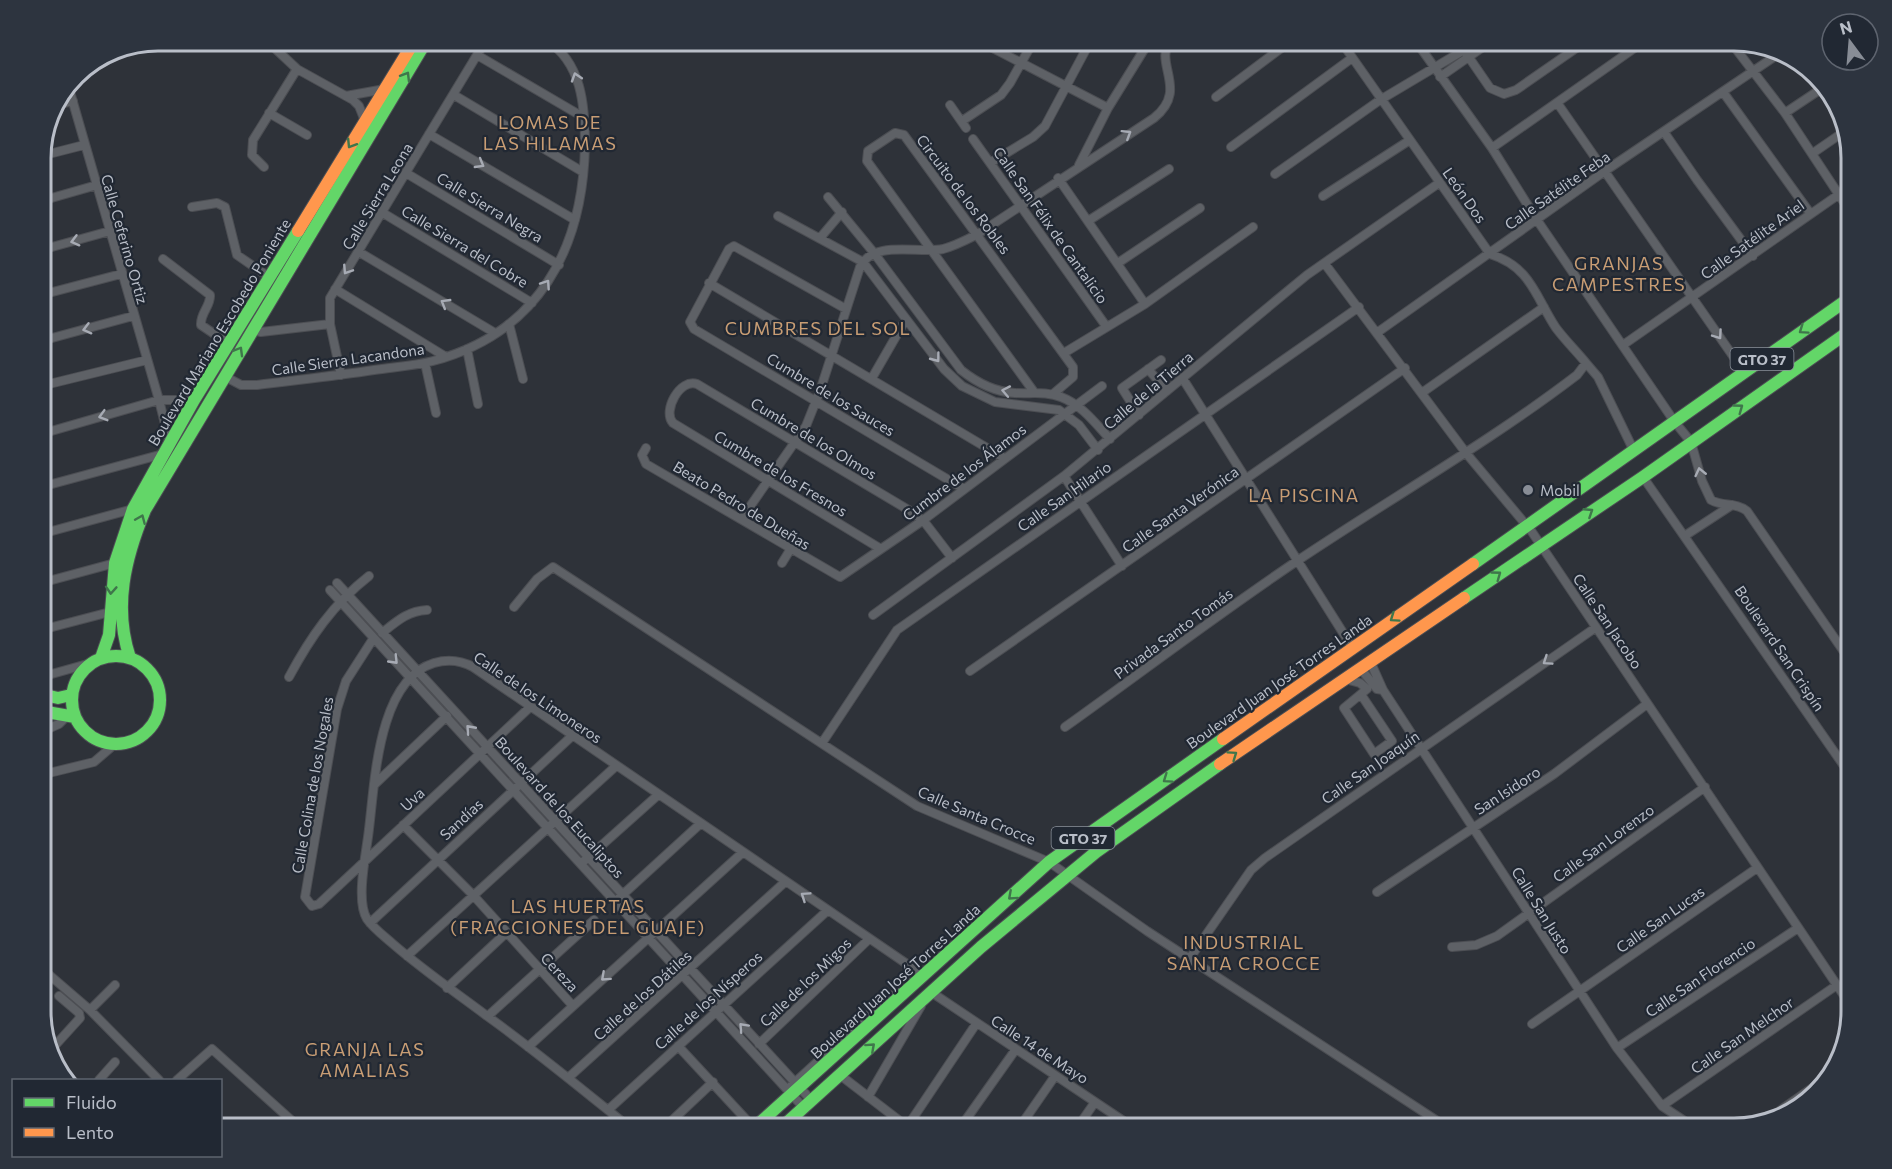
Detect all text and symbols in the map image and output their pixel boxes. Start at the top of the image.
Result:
north arrow [1820,12,1880,72]
text: N [1837,16,1854,38]
one-way arrow [398,72,410,82]
one-way arrow [571,72,584,83]
district label: LOMAS DE LAS HILAMAS [483,111,617,154]
street label: Circuito de los Robles [913,131,1015,257]
one-way arrow [1121,131,1132,142]
one-way arrow [347,138,359,148]
street label: Calle Sierra Leona [338,139,416,253]
street label: Calle San Félix de Cantalicio [990,143,1112,307]
street label: Calle Satélite Feba [1501,147,1613,233]
one-way arrow [474,157,484,168]
street label: León Dos [1439,164,1491,226]
street label: Calle Sierra Negra [434,168,546,246]
street label: Calle Ceferino Ortiz [98,172,152,306]
street label: Calle Satélite Ariel [1697,195,1807,283]
street label: Calle Sierra del Cobre [398,201,532,291]
street label: Boulevard Mariano Escobedo Poniente [144,215,294,449]
one-way arrow [70,233,80,246]
district label: GRANJAS CAMPESTRES [1552,252,1686,295]
one-way arrow [343,264,354,275]
one-way arrow [539,280,550,291]
one-way arrow [441,298,451,310]
district label: CUMBRES DEL SOL [725,317,911,339]
one-way arrow [82,321,92,334]
one-way arrow [1799,323,1810,334]
one-way arrow [1711,328,1722,339]
street label: Calle Sierra Lacandona [270,339,426,379]
one-way arrow [232,347,243,357]
street label: Calle de la Tierra [1099,347,1197,433]
road number: GTO 37 [1730,348,1794,370]
street label: Cumbre de los Sauces [764,349,898,439]
one-way arrow [929,352,940,363]
one-way arrow [1001,385,1011,398]
street label: Cumbre de los Olmos [748,393,880,483]
one-way arrow [1732,405,1743,416]
one-way arrow [98,409,109,421]
street label: Cumbre de los Álamos [898,419,1029,524]
street label: Cumbre de los Fresnos [711,426,851,520]
street label: Beato Pedro de Dueñas [670,457,814,553]
street label: Calle San Hilario [1014,457,1114,535]
street label: Calle Santa Verónica [1118,462,1242,556]
one-way arrow [1694,467,1707,477]
place label: Mobil [1540,481,1580,499]
marker: Mobil [1521,483,1535,497]
district label: LA PISCINA [1248,484,1360,506]
one-way arrow [1582,508,1593,519]
one-way arrow [134,515,146,526]
street label: Calle San Jacobo [1569,570,1647,672]
one-way arrow [1491,571,1502,582]
street label: Boulevard San Crispín [1731,582,1829,714]
street label: Privada Santo Tomás [1110,584,1236,682]
one-way arrow [105,586,118,595]
street label: Boulevard Juan José Torres Landa [1183,610,1375,752]
one-way arrow [1390,611,1401,622]
street label: Calle de los Limoneros [471,647,606,747]
one-way arrow [386,652,397,663]
one-way arrow [1543,654,1554,665]
street label: Calle Colina de los Nogales [288,695,336,875]
one-way arrow [466,725,477,735]
street label: Calle San Joaquín [1318,727,1422,807]
street label: Boulevard de los Eucaliptos [492,733,628,881]
one-way arrow [1226,751,1237,762]
street label: San Isidoro [1471,762,1544,818]
one-way arrow [1162,772,1173,783]
street label: Calle Santa Crocce [915,782,1039,848]
street label: Uva [396,783,428,815]
street label: Sandías [436,794,486,843]
street label: Calle San Lorenzo [1549,800,1657,886]
road number: GTO 37 [1052,827,1114,849]
street label: Calle San Justo [1508,863,1576,957]
street label: Calle San Lucas [1612,882,1708,956]
one-way arrow [1008,889,1019,900]
one-way arrow [800,892,811,903]
district label: LAS HUERTAS (FRACCIONES DEL GUAJE) [450,895,706,938]
street label: Boulevard Juan José Torres Landa [806,900,984,1062]
district label: INDUSTRIAL SANTA CROCCE [1167,931,1321,974]
street label: Calle de los Migos [756,934,855,1030]
street label: Calle San Florencio [1642,934,1758,1020]
street label: Calle de los Dátiles [589,946,695,1044]
street label: Calle de los Nísperos [651,947,766,1053]
street label: Cereza [537,949,583,995]
one-way arrow [601,970,612,981]
street label: Calle San Melchor [1687,993,1797,1077]
street label: Calle 14 de Mayo [988,1011,1092,1087]
one-way arrow [740,1024,751,1035]
district label: GRANJA LAS AMALIAS [305,1038,425,1081]
one-way arrow [864,1043,874,1054]
legend [12,1079,222,1157]
text: Fluido [66,1091,117,1113]
text: Lento [66,1121,114,1143]

